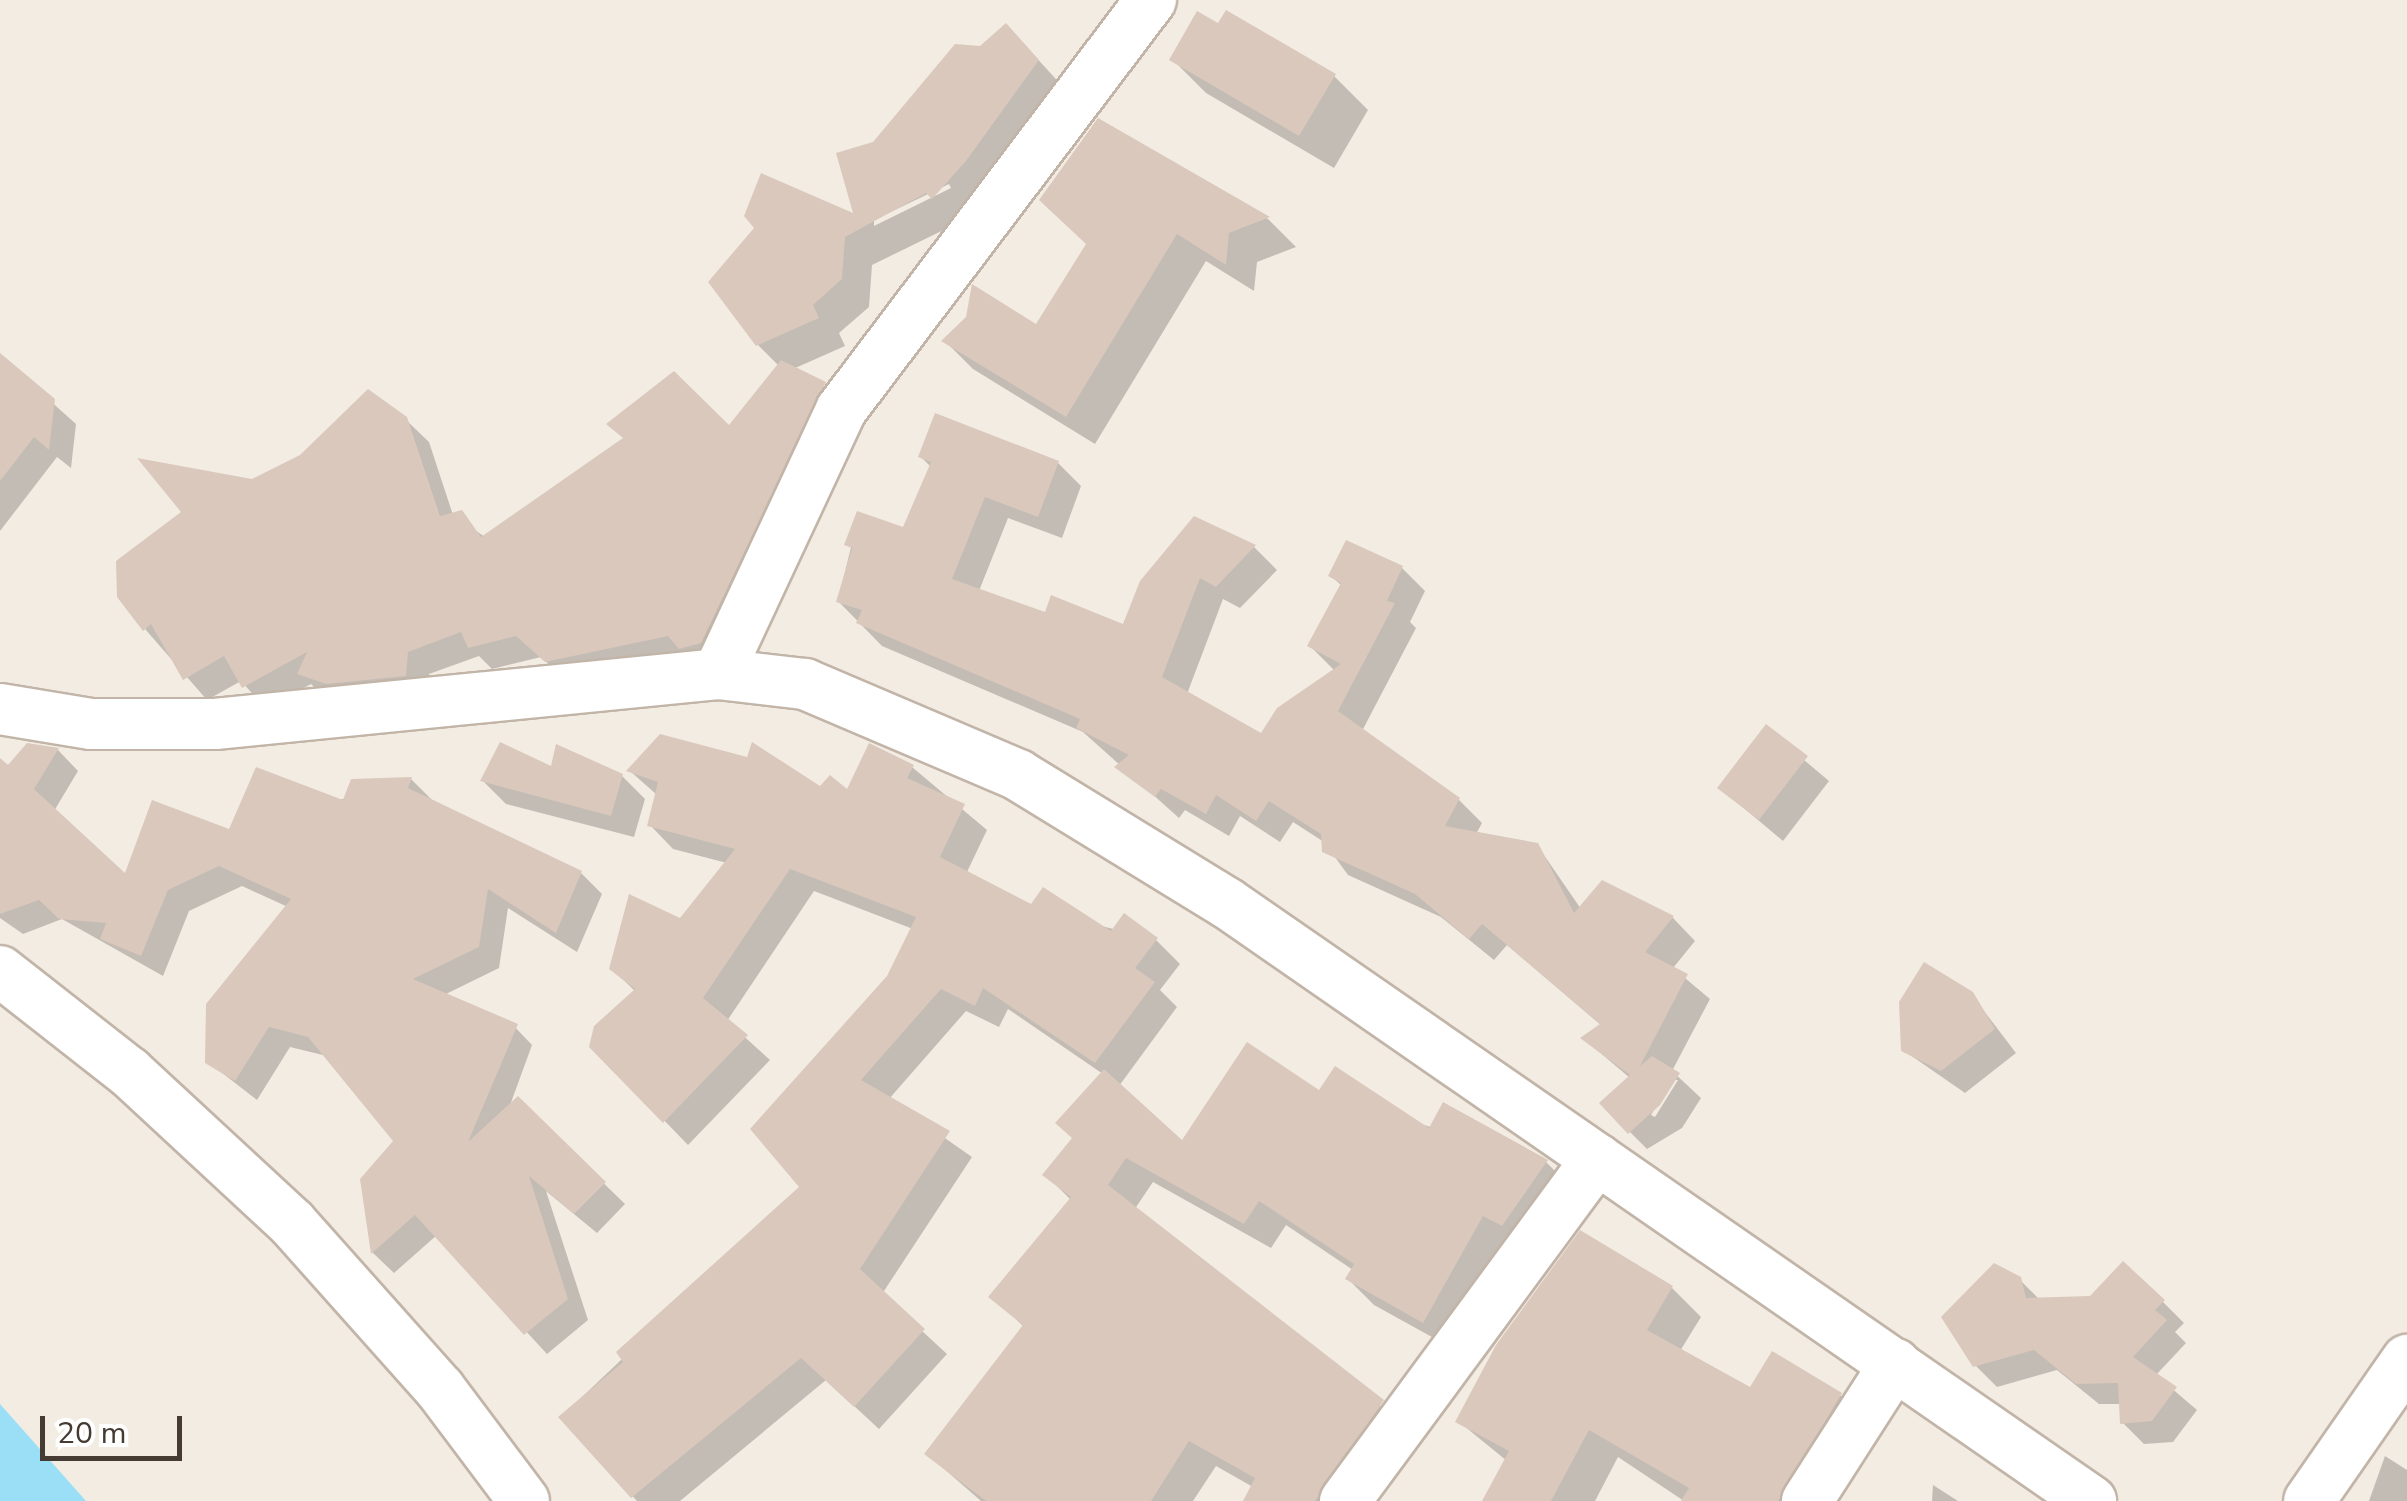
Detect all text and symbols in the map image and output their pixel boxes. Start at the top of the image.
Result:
scale bar [45,1396,188,1458]
text: 20 m [57,1413,126,1454]

